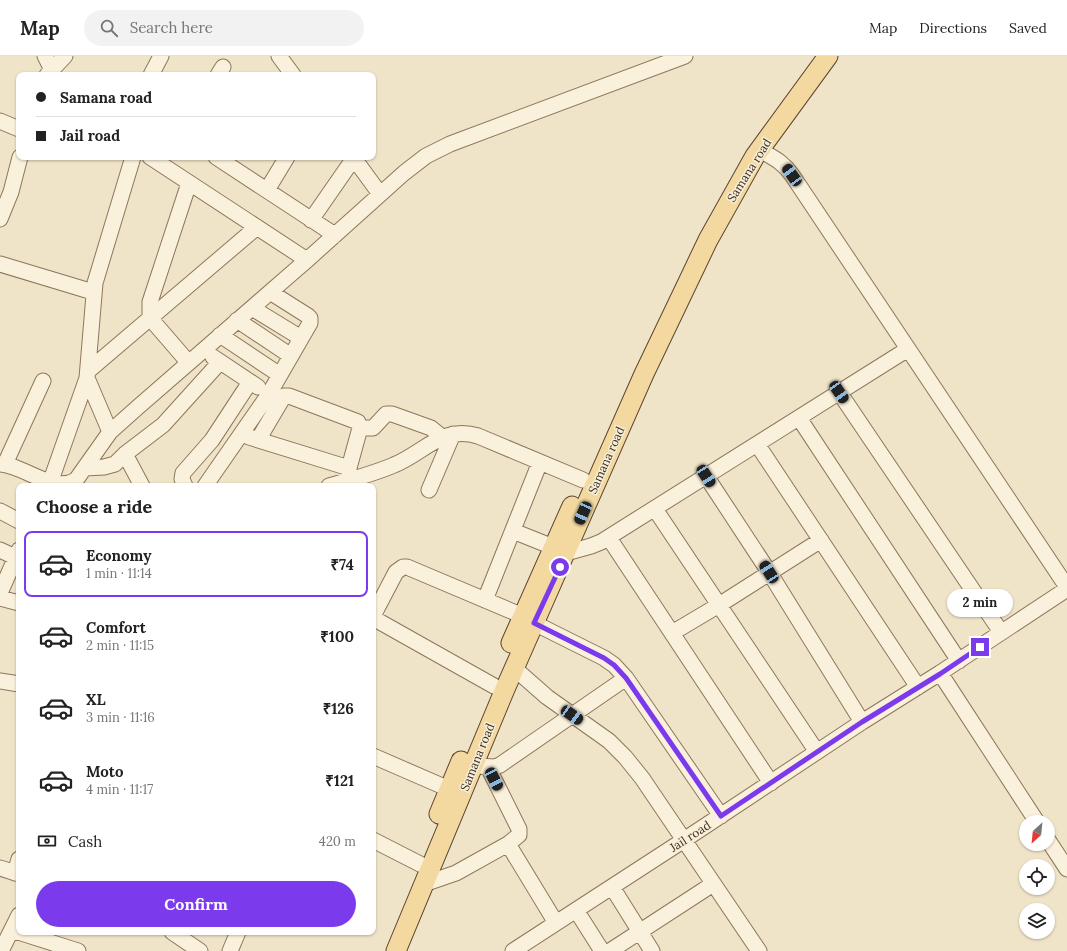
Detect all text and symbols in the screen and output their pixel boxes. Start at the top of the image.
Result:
search box [84,10,364,46]
text: Map [20,16,60,40]
icon: search [98,17,120,39]
text: Search here [130,18,213,37]
text: Map [869,19,897,37]
text: Directions [919,19,987,37]
text: Saved [1009,19,1047,37]
text: Samana road [60,88,152,107]
text: Jail road [60,126,120,145]
street label: Samana road [724,135,774,205]
car [780,162,804,188]
car [827,379,851,405]
street label: Samana road [584,424,628,496]
car [694,463,718,489]
text: Choose a ride [36,495,152,518]
car [573,500,593,526]
icon: car [38,546,74,582]
text: Economy [86,546,151,565]
text: ₹74 [330,555,354,574]
route start [551,558,569,576]
car [757,559,781,585]
text: 1 min · 11:14 [86,565,152,582]
callout: 2 min [947,589,1013,617]
text: 2 min [963,594,997,611]
icon: car [38,618,74,654]
text: Comfort [86,618,146,637]
text: ₹100 [320,627,354,646]
text: 2 min · 11:15 [86,637,154,654]
route end [971,638,989,656]
icon: car [38,690,74,726]
text: XL [86,690,106,709]
text: ₹126 [323,699,354,718]
car [559,703,585,727]
text: 3 min · 11:16 [86,709,155,726]
street label: Samana road [457,721,497,793]
icon: car [38,762,74,798]
text: Moto [86,762,123,781]
car [483,766,505,792]
text: ₹121 [325,771,354,790]
text: 4 min · 11:17 [86,781,153,798]
north arrow [1019,815,1055,851]
map controls [1019,815,1055,939]
street label: Jail road [666,817,713,855]
icon: cash [36,830,58,852]
text: Cash [68,832,102,851]
text: 420 m [319,833,356,850]
button: locate [1019,859,1055,895]
button: Confirm [36,881,356,927]
button: layers [1019,903,1055,939]

